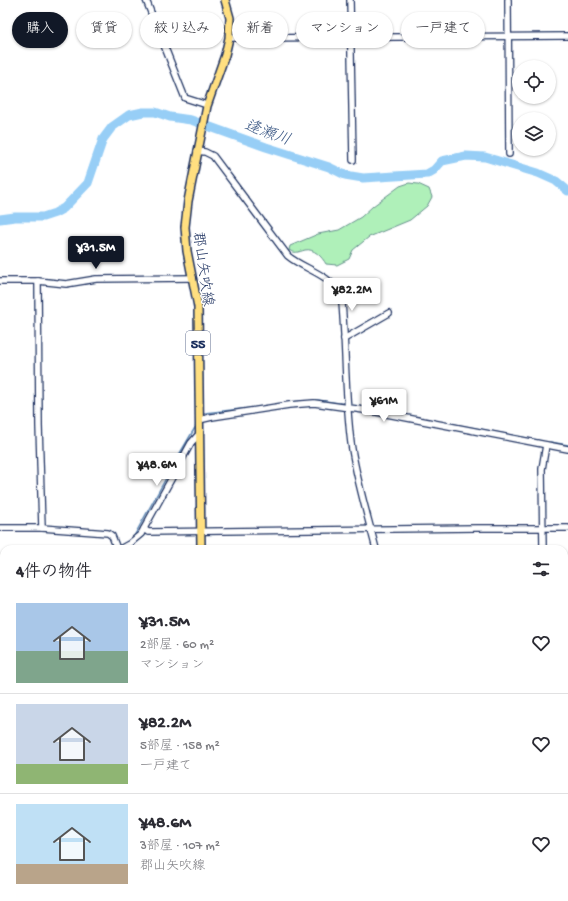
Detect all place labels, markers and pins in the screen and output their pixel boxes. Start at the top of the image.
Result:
pin: ¥31.5M [63,236,129,270]
pin: ¥82.2M [319,278,385,312]
pin: ¥61M [360,389,408,423]
pin: ¥48.6M [124,453,190,487]

